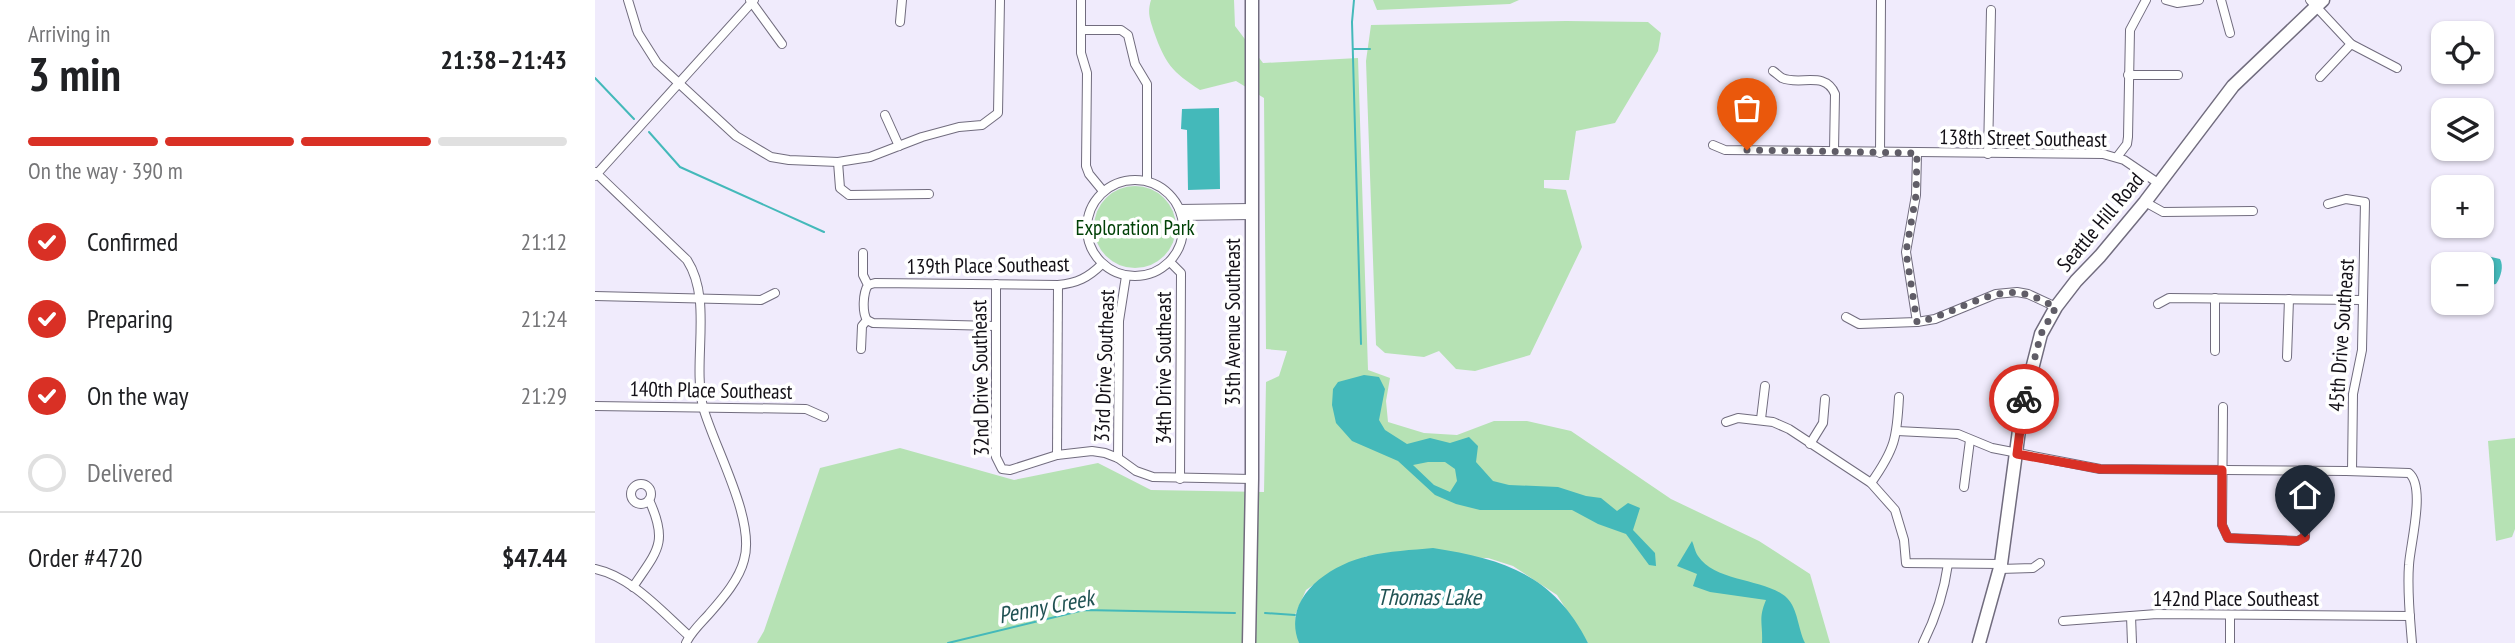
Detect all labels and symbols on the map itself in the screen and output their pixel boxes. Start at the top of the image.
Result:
pin [1717,78,1777,150]
street label: 138th Street Southeast [1939,123,2107,153]
street label: Seattle Hill Road [2051,167,2149,277]
park label: Exploration Park [1075,214,1195,241]
street label: 35th Avenue Southeast [1219,238,1246,406]
street label: 139th Place Southeast [906,250,1070,280]
street label: 45th Drive Southeast [2322,257,2360,412]
street label: 33rd Drive Southeast [1088,289,1120,443]
street label: 34th Drive Southeast [1150,291,1177,445]
street label: 32nd Drive Southeast [965,299,995,456]
courier [1989,364,2059,434]
street label: 140th Place Southeast [629,375,793,405]
pin [2275,465,2335,537]
water label: Penny Creek [996,582,1099,629]
water label: Thomas Lake [1377,582,1482,611]
street label: 142nd Place Southeast [2153,585,2319,612]

